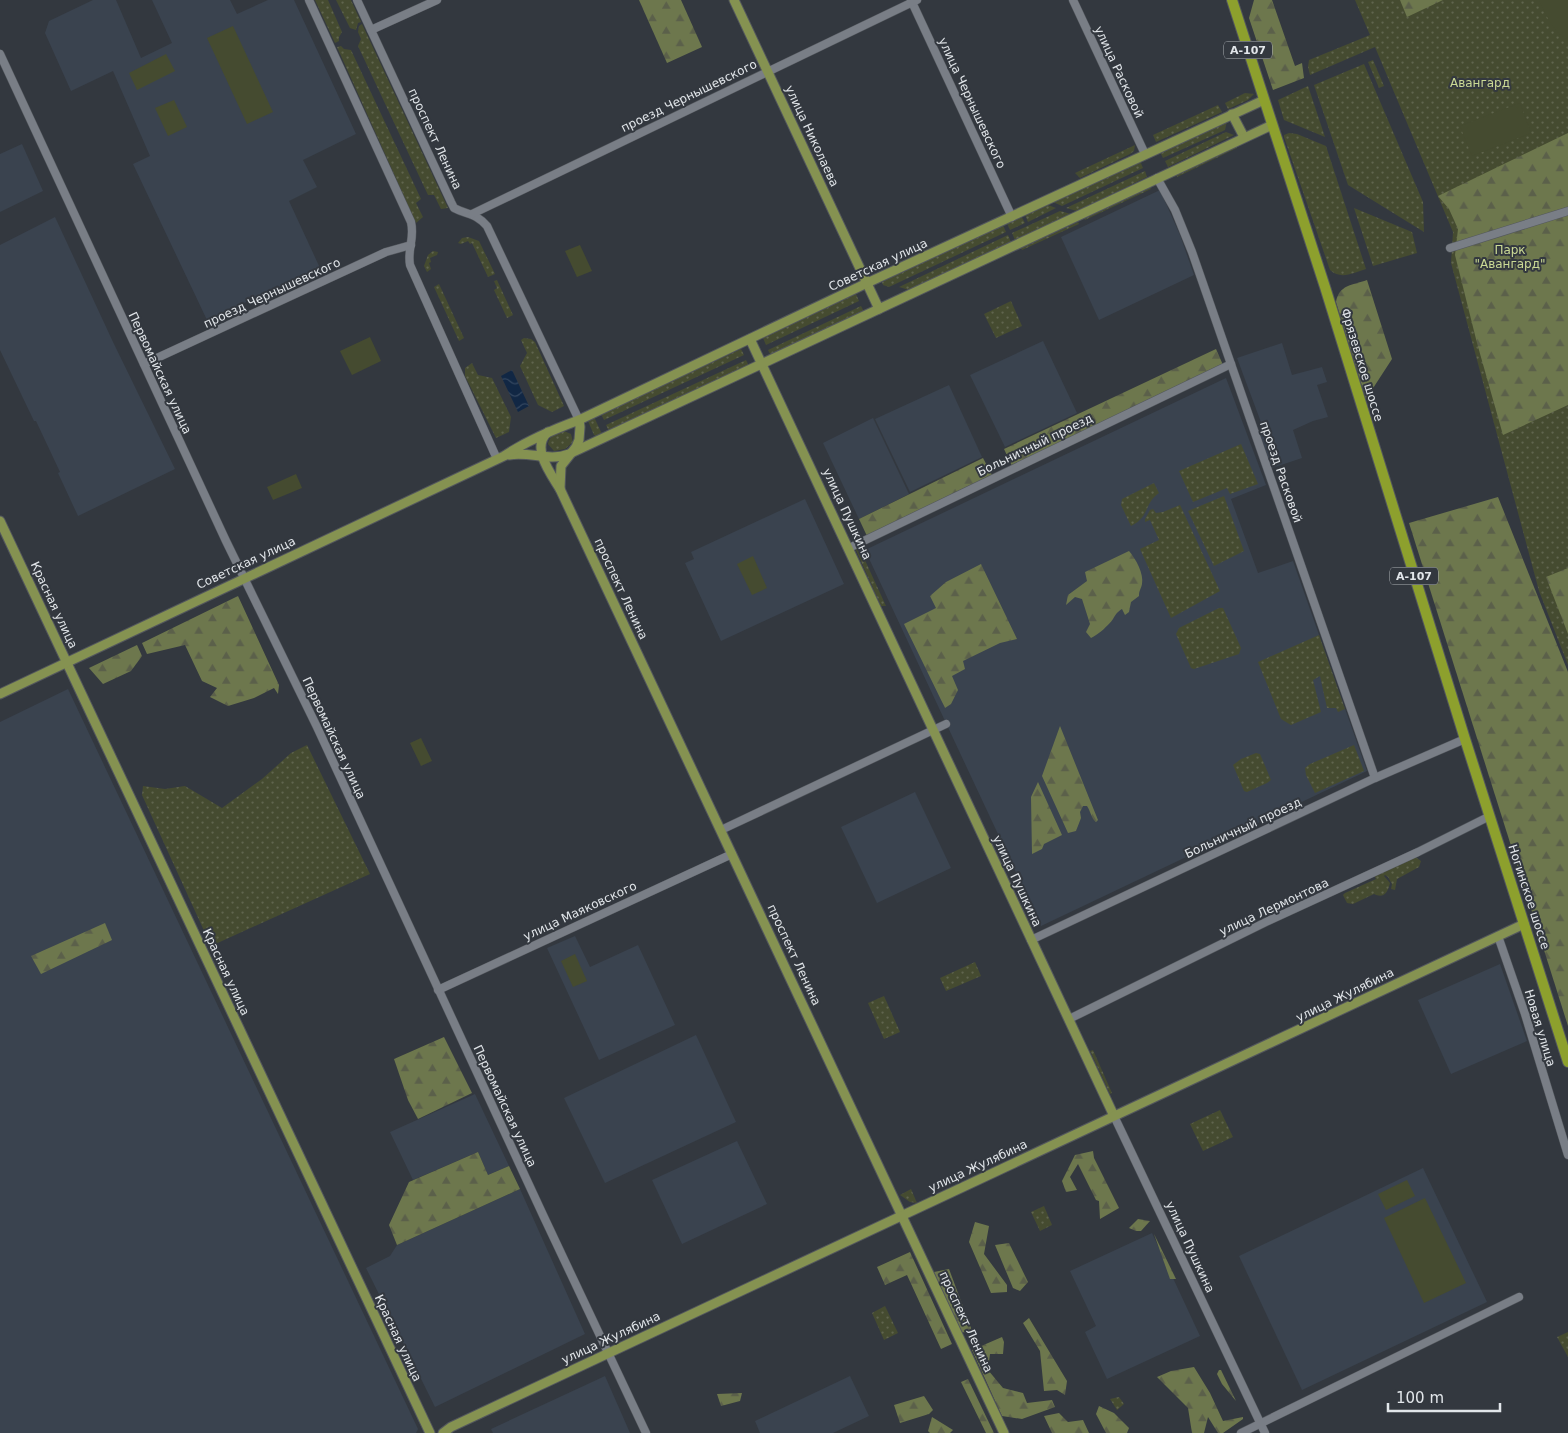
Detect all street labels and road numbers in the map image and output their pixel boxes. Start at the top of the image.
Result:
street label: улица Расковой [1092,24,1146,120]
street label: улица Чернышевского [935,35,1009,171]
road number: А-107 [1224,42,1272,58]
street label: проезд Чернышевского [619,57,759,135]
street label: улица Николаева [782,83,842,189]
street label: проспект Ленина [405,86,465,192]
street label: Советская улица [826,236,930,294]
street label: проезд Чернышевского [201,255,343,331]
street label: Фрязевское шоссе [1338,307,1386,423]
street label: Первомайская улица [126,310,194,436]
street label: Больничный проезд [975,411,1095,479]
street label: проезд Расковой [1257,419,1305,525]
street label: улица Пушкина [820,466,874,562]
street label: Советская улица [194,534,298,592]
street label: проспект Ленина [591,536,651,642]
street label: Красная улица [28,559,80,651]
road number: А-107 [1390,568,1438,584]
street label: Первомайская улица [300,675,368,801]
street label: Больничный проезд [1183,795,1303,861]
street label: улица Пушкина [990,833,1044,929]
street label: Ногинское шоссе [1505,843,1553,951]
street label: улица Лермонтова [1217,876,1331,938]
street label: улица Маяковского [521,879,639,943]
street label: проспект Ленина [764,902,824,1008]
street label: Красная улица [200,926,252,1018]
street label: улица Жулябина [1294,965,1396,1025]
street label: Новая улица [1522,988,1558,1068]
street label: Первомайская улица [471,1043,539,1169]
street label: улица Жулябина [926,1137,1030,1195]
street label: улица Пушкина [1163,1199,1217,1295]
street label: проспект Ленина [936,1269,996,1375]
street label: Красная улица [372,1292,424,1384]
street label: улица Жулябина [559,1309,663,1367]

